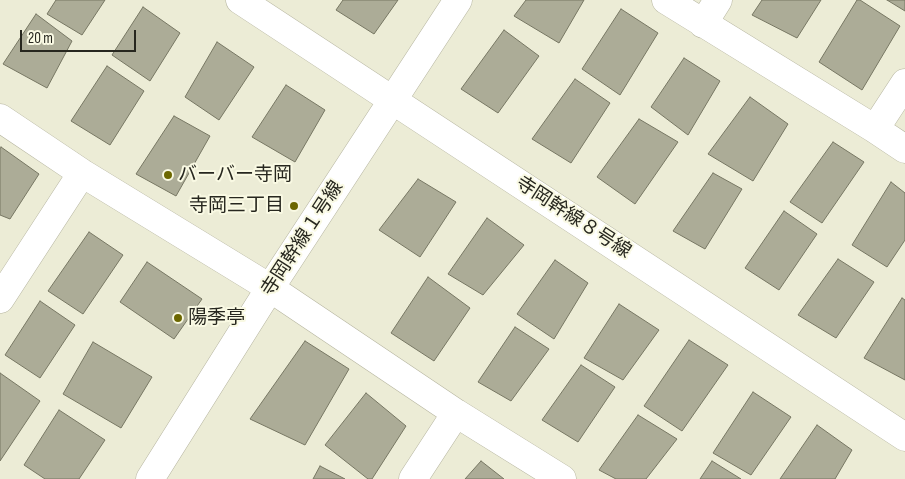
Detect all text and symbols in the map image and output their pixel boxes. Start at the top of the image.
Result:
scale bar [22,20,139,52]
text: 20 m [28,29,53,48]
place label: バーバー寺岡 [178,164,292,186]
marker: バーバー寺岡 [162,169,174,181]
street label: 寺岡幹線８号線 [511,172,635,264]
street label: 寺岡幹線１号線 [257,177,349,301]
place label: 寺岡三丁目 [189,195,284,217]
marker: 寺岡三丁目 [288,200,300,212]
place label: 陽季亭 [188,307,245,329]
marker: 陽季亭 [172,312,184,324]

